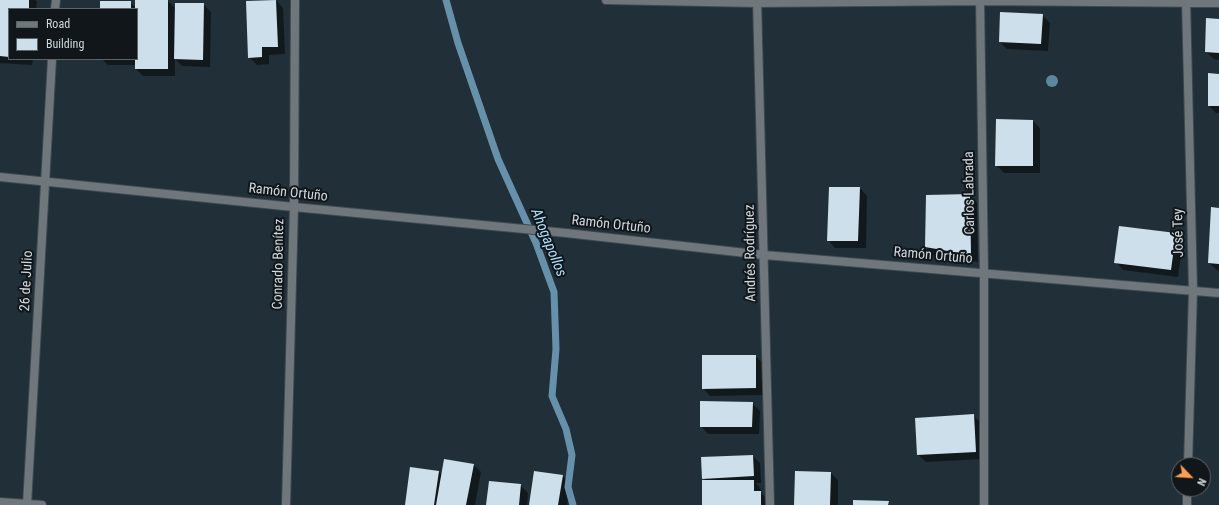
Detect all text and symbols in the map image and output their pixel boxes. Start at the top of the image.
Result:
legend [8,8,138,60]
text: Road [46,17,70,31]
text: Building [46,37,84,51]
street label: Carlos Labrada [961,151,979,235]
street label: Ramón Ortuño [248,180,328,206]
street label: Andrés Rodríguez [742,204,760,302]
water label: Ahogapollos [526,206,570,280]
street label: José Tey [1170,208,1188,258]
street label: Ramón Ortuño [571,212,651,238]
street label: Conrado Benítez [270,218,288,310]
street label: Ramón Ortuño [893,244,973,268]
street label: 26 de Julio [17,250,37,312]
north arrow [1171,457,1211,497]
text: N [1194,476,1209,488]

